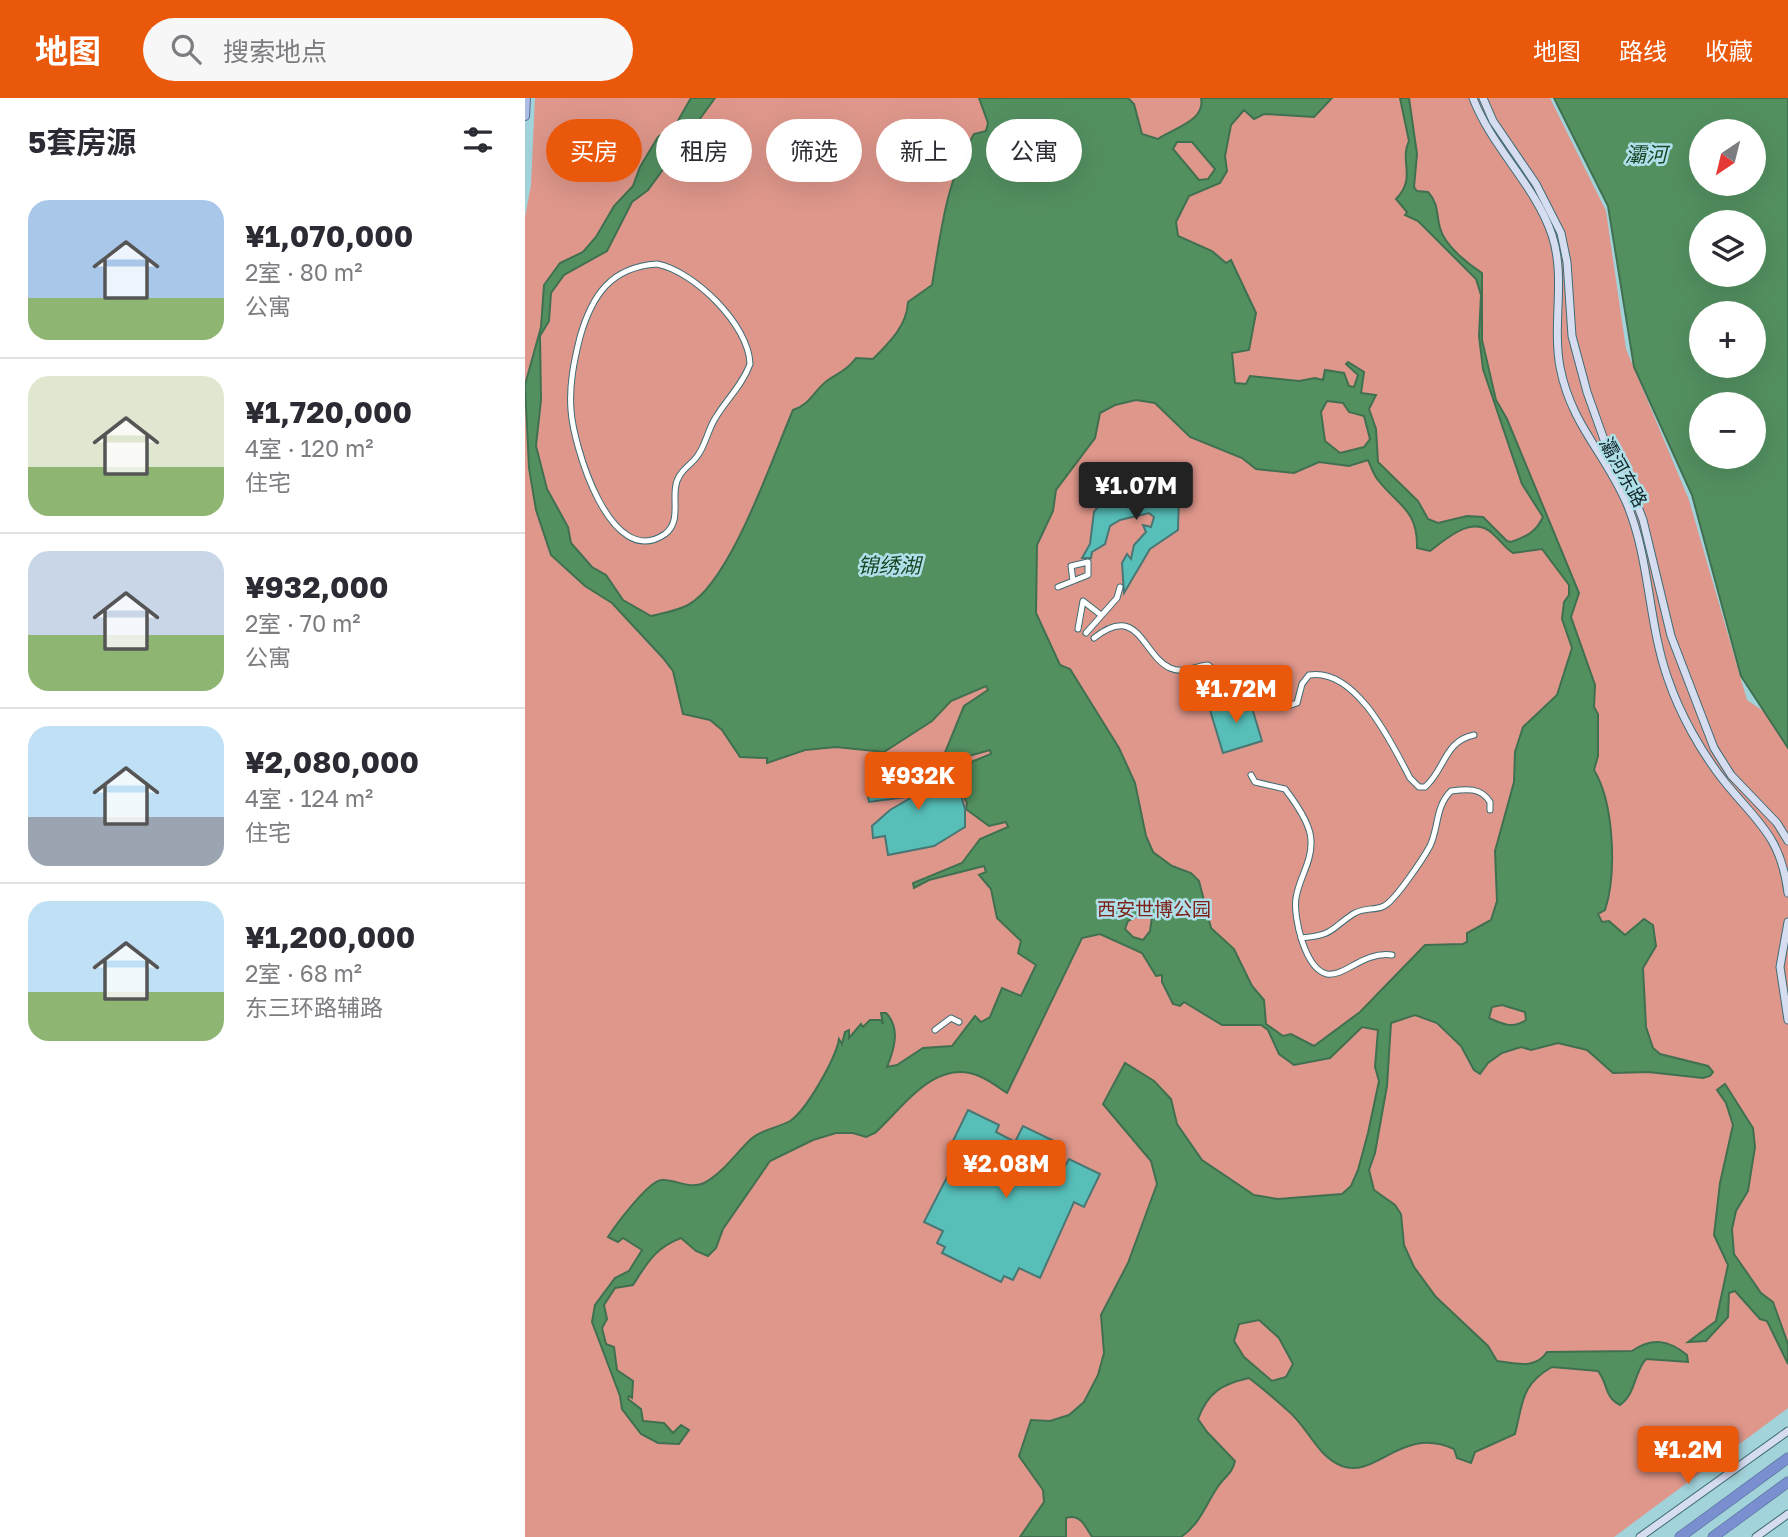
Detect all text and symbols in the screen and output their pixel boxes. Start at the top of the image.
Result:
search box [143,18,633,81]
icon: search [167,30,205,68]
text: 地图 [35,31,101,70]
text: 搜索地点 [223,36,327,67]
text: 地图 [1533,36,1581,65]
text: 路线 [1619,36,1667,65]
text: 收藏 [1705,36,1753,65]
chip: 买房 [546,119,642,182]
chip: 租房 [656,119,752,182]
chip: 筛选 [766,119,862,182]
chip: 新上 [876,119,972,182]
chip: 公寓 [986,119,1082,182]
north arrow [1689,119,1766,196]
map controls [1689,119,1766,469]
icon: filters [459,121,497,159]
text: 5套房源 [28,124,136,160]
water label: 灞河 [1625,141,1671,167]
button: layers [1689,210,1766,287]
text: ¥1,070,000 [245,218,413,254]
icon: home [84,228,168,312]
text: 2室 · 80 m² [245,258,362,286]
text: 公寓 [245,292,291,320]
button: + [1689,301,1766,378]
button: − [1689,392,1766,469]
text: ¥1,720,000 [245,394,412,430]
icon: home [84,404,168,488]
street label: 灞河东路 [1596,433,1652,511]
text: 4室 · 120 m² [245,434,374,462]
pin: ¥1.07M [1079,462,1193,522]
text: 住宅 [245,468,291,496]
text: ¥1.07M [1095,471,1177,499]
water label: 锦绣湖 [858,552,923,578]
text: ¥932,000 [245,569,389,605]
icon: home [84,579,168,663]
text: 2室 · 70 m² [245,609,361,637]
text: 公寓 [245,643,291,671]
pin: ¥1.72M [1179,666,1293,725]
text: ¥1.72M [1195,674,1277,702]
text: ¥2,080,000 [245,744,419,780]
pin: ¥932K [869,752,967,812]
icon: home [84,754,168,838]
text: ¥932K [881,761,955,789]
text: 4室 · 124 m² [245,784,373,812]
text: 住宅 [245,818,291,846]
park label: 西安世博公园 [1097,897,1211,920]
text: ¥1,200,000 [245,919,415,955]
icon: home [84,929,168,1013]
text: 2室 · 68 m² [245,959,362,987]
text: 东三环路辅路 [245,993,383,1021]
pin: ¥2.08M [949,1140,1063,1200]
text: ¥2.08M [963,1149,1049,1177]
pin: ¥1.2M [1639,1426,1737,1486]
text: ¥1.2M [1654,1435,1722,1463]

